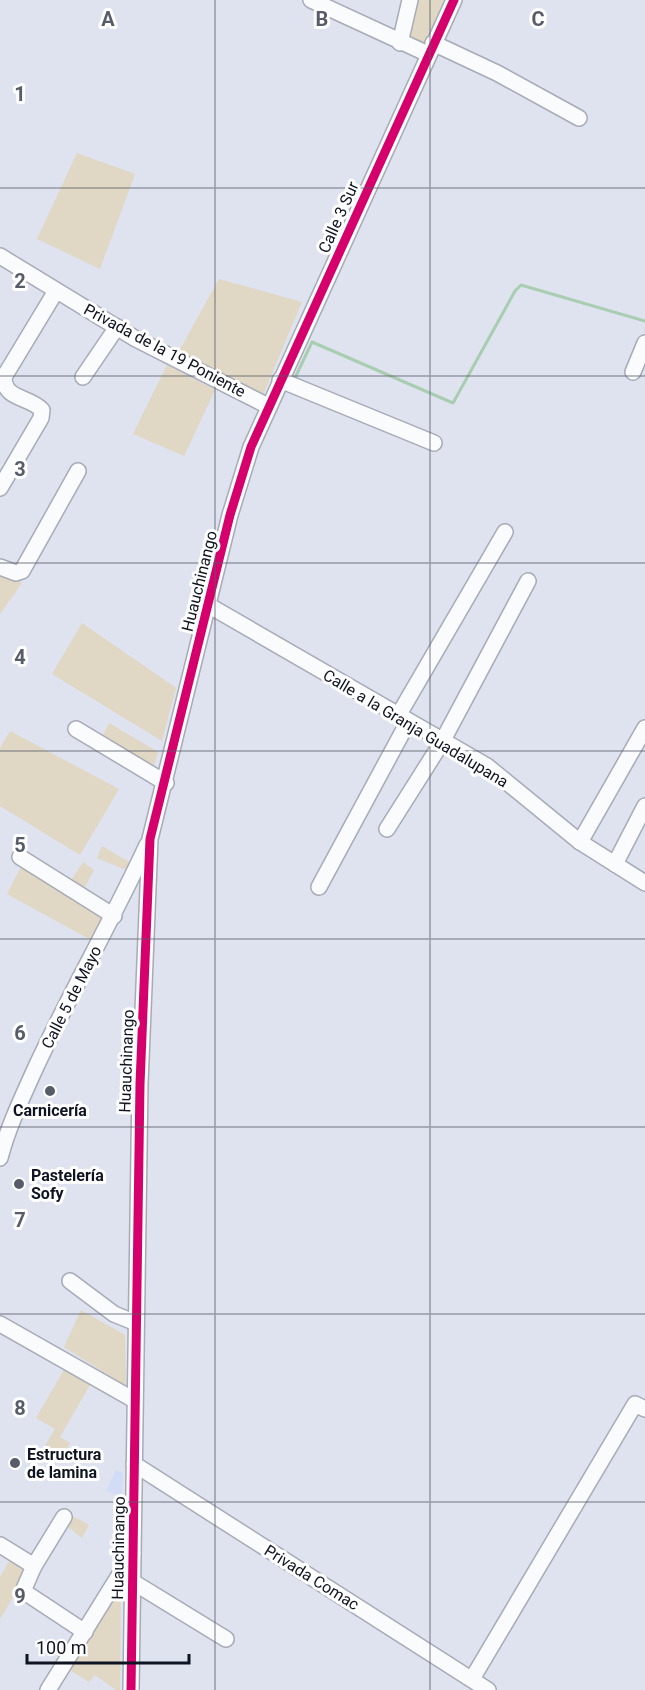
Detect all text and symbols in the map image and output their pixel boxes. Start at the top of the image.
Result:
text: A [101,7,115,31]
text: B [316,7,328,31]
text: C [531,7,545,31]
text: 1 [14,82,26,106]
street label: Calle 3 Sur [314,178,363,256]
text: 2 [14,269,26,293]
street label: Privada de la 19 Poniente [81,300,249,401]
text: 3 [14,457,26,481]
street label: Huauchinango [178,529,221,634]
text: 4 [14,645,26,669]
street label: Calle a la Granja Guadalupana [320,666,512,791]
text: 5 [14,833,26,857]
street label: Calle 5 de Mayo [37,943,106,1052]
street label: Huauchinango [115,1009,138,1113]
text: 6 [14,1021,26,1045]
marker: Carnicería [43,1084,57,1098]
place label: Carnicería [13,1101,87,1120]
place label: Pastelería Sofy [31,1166,104,1203]
marker: Pastelería Sofy [12,1177,26,1191]
text: 7 [14,1208,26,1232]
text: 8 [14,1396,26,1420]
place label: Estructura de lamina [27,1445,102,1482]
marker: Estructura de lamina [8,1456,22,1470]
street label: Huauchinango [108,1496,129,1600]
street label: Privada Comac [261,1541,363,1614]
text: 9 [14,1584,26,1608]
scale bar [27,1627,189,1665]
text: 100 m [36,1637,87,1658]

